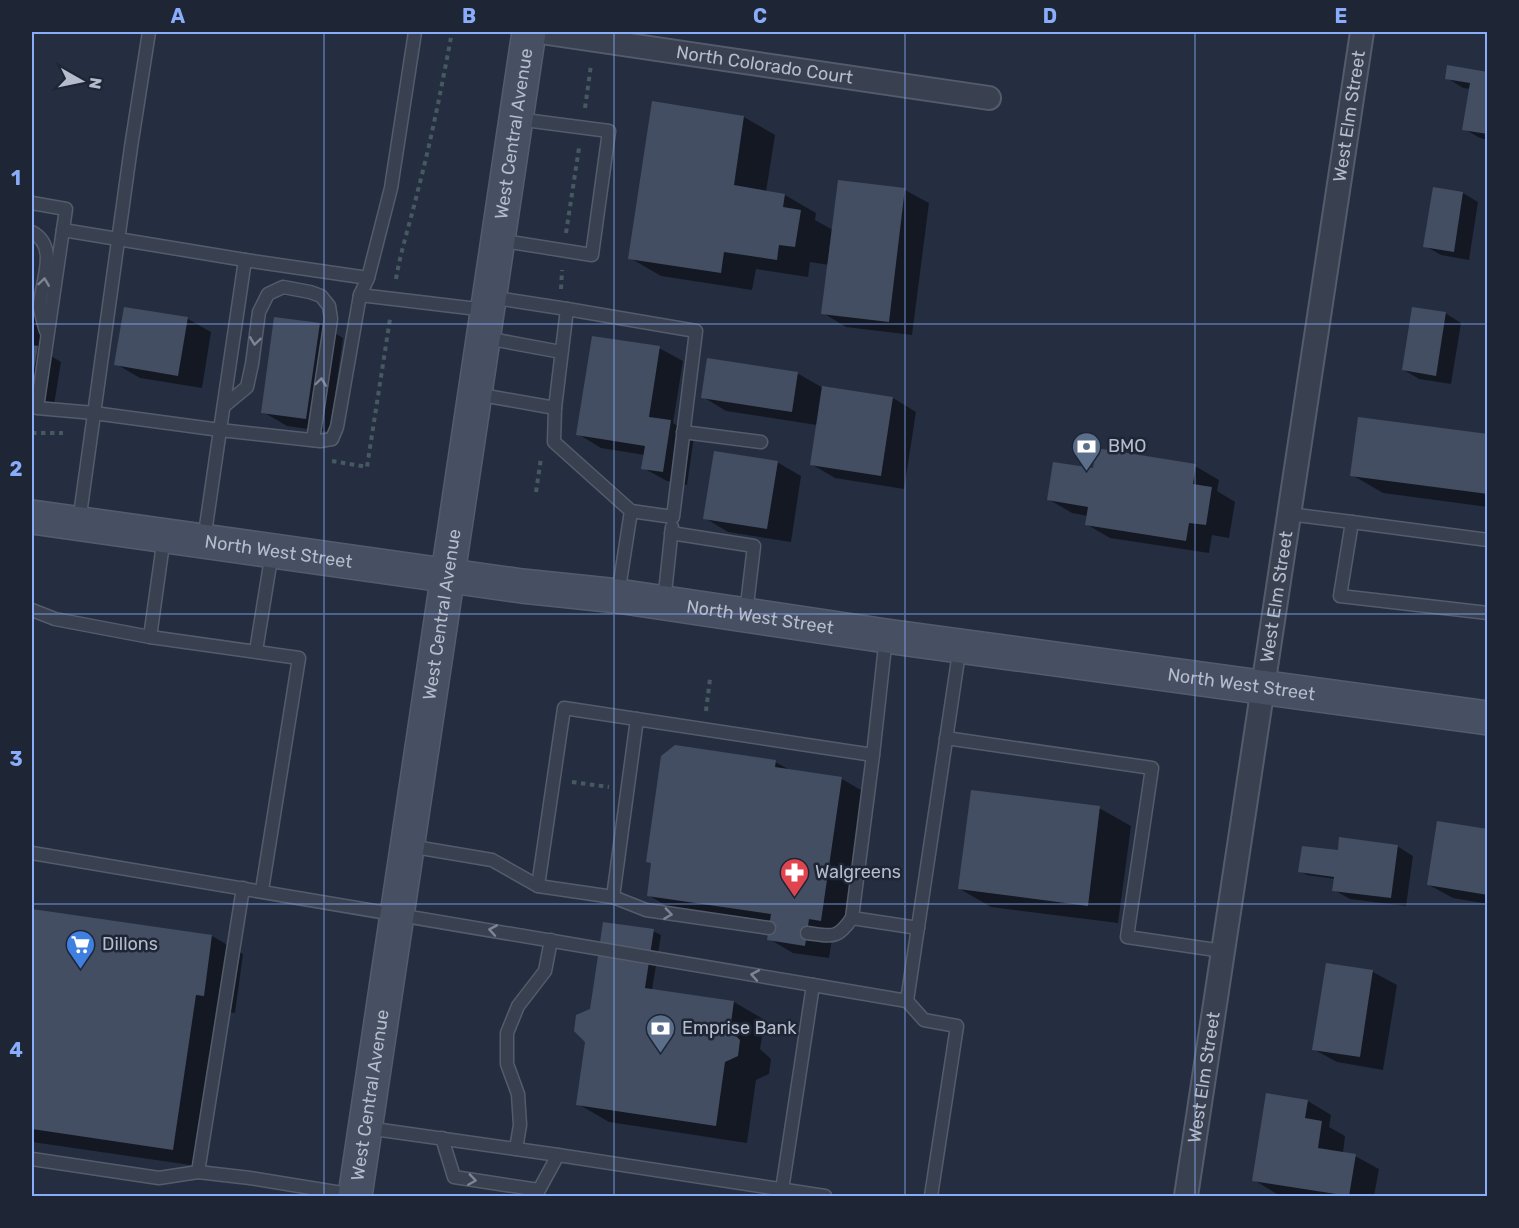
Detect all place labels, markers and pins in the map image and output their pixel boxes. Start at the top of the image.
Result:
bank icon: BMO [1071,430,1103,472]
place label: BMO [1108,435,1147,457]
pharmacy icon: Walgreens [778,856,810,898]
place label: Walgreens [815,861,901,883]
supermarket icon: Dillons [65,928,97,970]
place label: Dillons [102,933,158,955]
bank icon: Emprise Bank [645,1012,677,1054]
place label: Emprise Bank [682,1017,797,1039]

